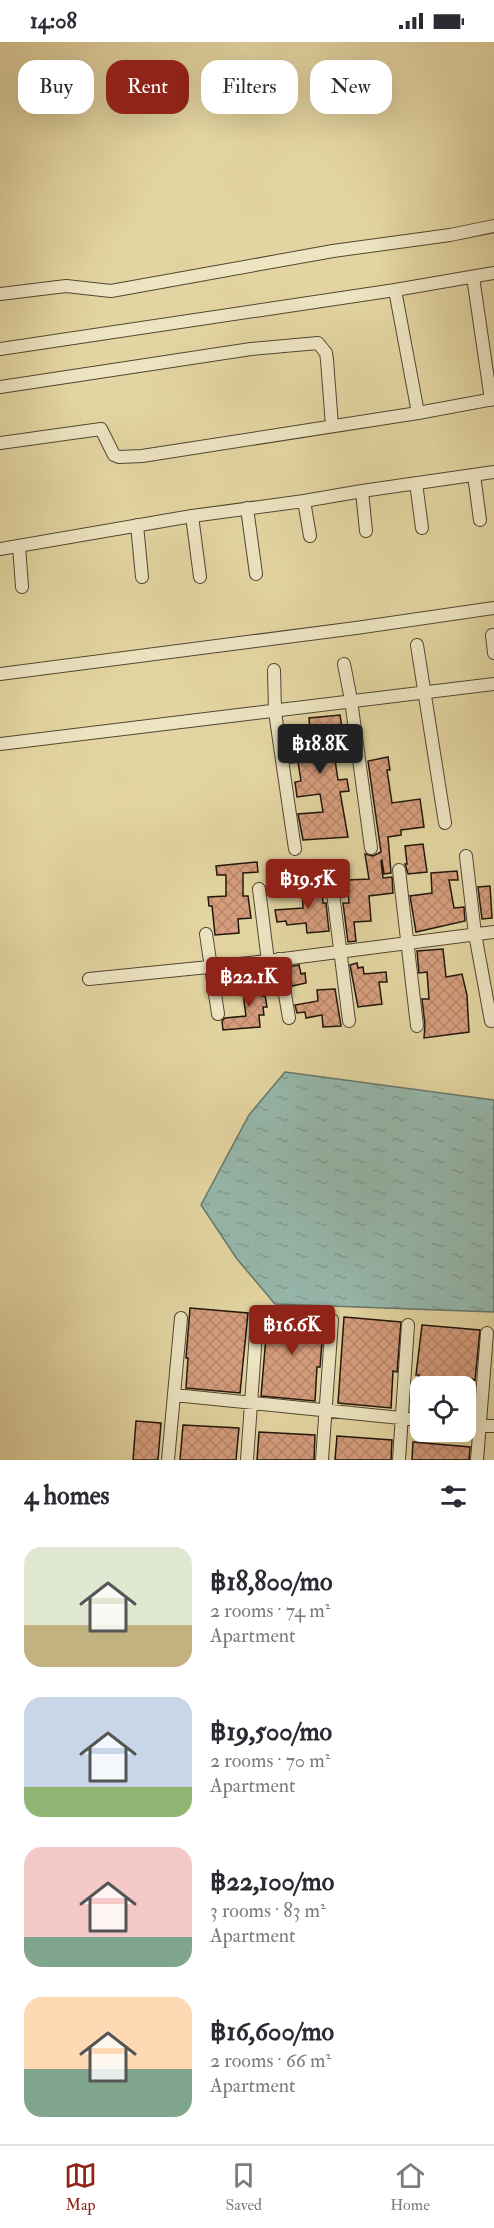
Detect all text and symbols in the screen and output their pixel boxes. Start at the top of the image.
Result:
text: 14:08 [30,7,77,35]
chip: Buy [18,60,94,114]
chip: Rent [106,60,189,114]
chip: Filters [201,60,298,114]
chip: New [310,60,392,114]
pin: ฿18.8K [271,724,369,775]
text: ฿18.8K [292,731,348,756]
pin: ฿19.5K [259,859,357,910]
text: ฿19.5K [280,866,336,891]
pin: ฿22.1K [200,957,298,1008]
text: ฿22.1K [220,964,278,989]
pin: ฿16.6K [243,1305,341,1356]
text: ฿16.6K [263,1312,321,1337]
map controls [410,1376,476,1442]
button: locate [410,1376,476,1442]
text: 4 homes [24,1480,110,1512]
icon: filters [437,1480,470,1513]
text: ฿18,800/mo [210,1566,332,1598]
icon: home [72,1571,144,1643]
text: 2 rooms · 74 m² [210,1598,331,1623]
text: Apartment [210,1623,295,1648]
text: ฿19,500/mo [210,1716,332,1748]
icon: home [72,1721,144,1793]
text: 2 rooms · 70 m² [210,1748,330,1773]
text: Apartment [210,1773,295,1798]
text: ฿22,100/mo [210,1866,334,1898]
icon: home [72,1871,144,1943]
text: 3 rooms · 83 m² [210,1898,326,1923]
text: Apartment [210,1923,295,1948]
text: ฿16,600/mo [210,2016,334,2048]
icon: home [72,2021,144,2093]
text: 2 rooms · 66 m² [210,2048,331,2073]
text: Apartment [210,2073,295,2098]
tab: Map [64,2159,97,2215]
tab: Saved [225,2159,262,2215]
tab: Home [390,2159,430,2215]

